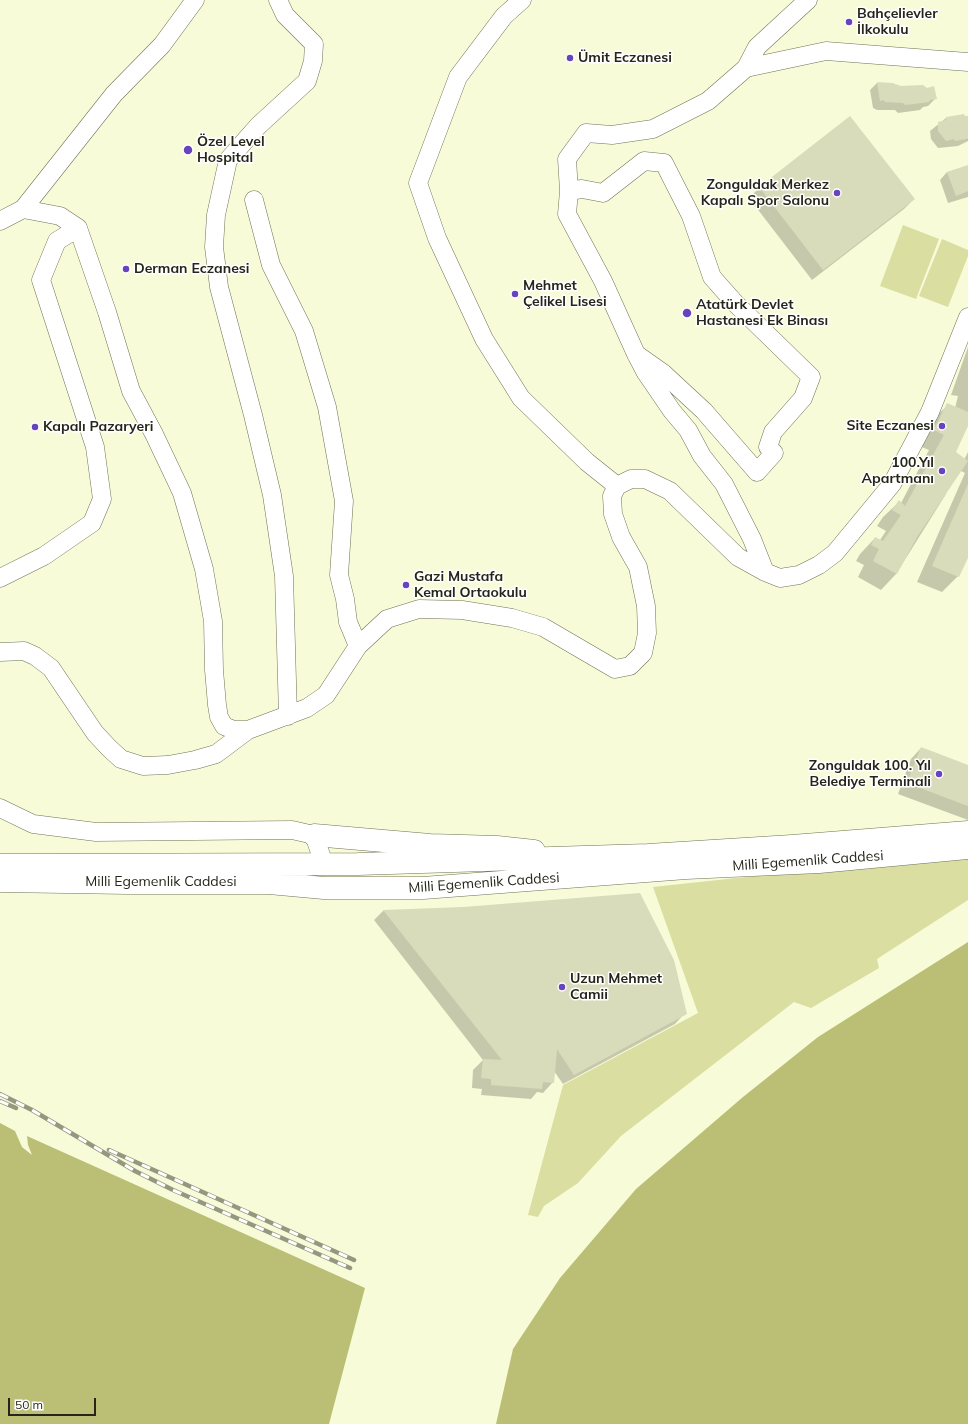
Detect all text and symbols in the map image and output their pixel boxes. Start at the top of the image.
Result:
place label: Bahçelievler İlkokulu [857,6,938,38]
marker: Bahçelievler İlkokulu [844,17,854,27]
place label: Ümit Eczanesi [578,50,672,66]
marker: Ümit Eczanesi [565,53,575,63]
place label: Özel Level Hospital [197,134,265,166]
marker: Özel Level Hospital [182,144,194,156]
place label: Zonguldak Merkez Kapalı Spor Salonu [701,177,829,210]
marker: Zonguldak Merkez Kapalı Spor Salonu [832,188,842,198]
place label: Derman Eczanesi [134,261,249,277]
marker: Derman Eczanesi [121,264,131,274]
place label: Mehmet Çelikel Lisesi [523,278,607,310]
marker: Mehmet Çelikel Lisesi [510,289,520,299]
place label: Atatürk Devlet Hastanesi Ek Binası [696,297,828,330]
marker: Atatürk Devlet Hastanesi Ek Binası [681,307,693,319]
place label: Site Eczanesi [846,418,934,434]
place label: Kapalı Pazaryeri [43,419,153,435]
marker: Site Eczanesi [937,421,947,431]
marker: Kapalı Pazaryeri [30,422,40,432]
place label: 100.Yıl Apartmanı [862,455,934,488]
marker: 100.Yıl Apartmanı [937,466,947,476]
place label: Gazi Mustafa Kemal Ortaokulu [414,569,527,602]
marker: Gazi Mustafa Kemal Ortaokulu [401,580,411,590]
place label: Zonguldak 100. Yıl Belediye Terminali [809,758,931,790]
marker: Zonguldak 100. Yıl Belediye Terminali [934,769,944,779]
street label: Milli Egemenlik Caddesi [732,847,884,875]
street label: Milli Egemenlik Caddesi [408,869,560,897]
street label: Milli Egemenlik Caddesi [85,874,237,890]
place label: Uzun Mehmet Camii [570,971,662,1004]
marker: Uzun Mehmet Camii [557,982,567,992]
scale bar [10,1390,98,1416]
text: 50 m [15,1397,43,1412]

